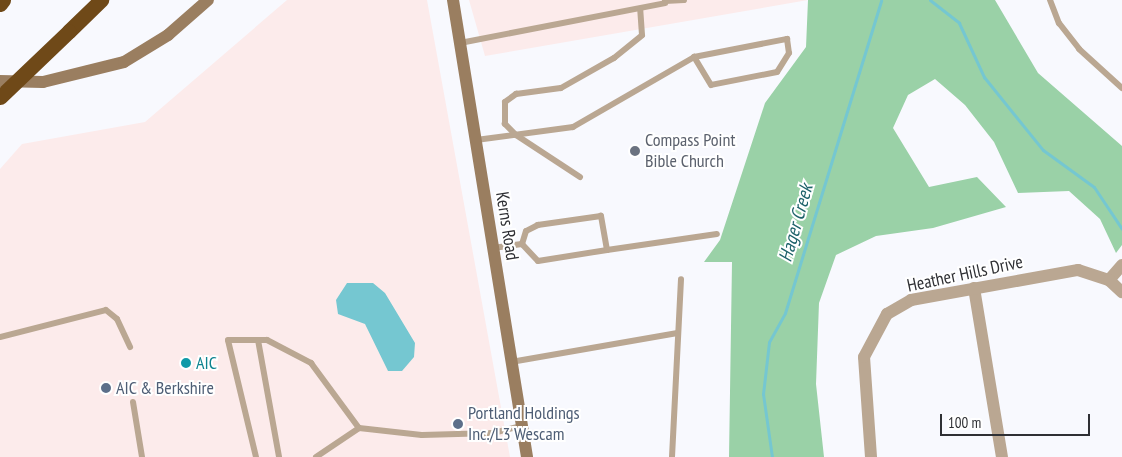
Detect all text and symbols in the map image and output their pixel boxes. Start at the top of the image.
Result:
place label: Compass Point Bible Church [645,130,735,172]
marker: Compass Point Bible Church [629,145,641,157]
water label: Hager Creek [774,182,818,264]
street label: Kerns Road [491,190,523,262]
street label: Heather Hills Drive [905,251,1025,297]
place label: AIC [196,352,217,374]
marker: AIC [180,357,192,369]
place label: AIC & Berkshire [116,377,214,399]
marker: AIC & Berkshire [100,382,112,394]
place label: Portland Holdings Inc./L3 Wescam [468,403,580,446]
scale bar [942,404,1092,436]
text: 100 m [948,413,981,432]
marker: Portland Holdings Inc./L3 Wescam [452,418,464,430]

